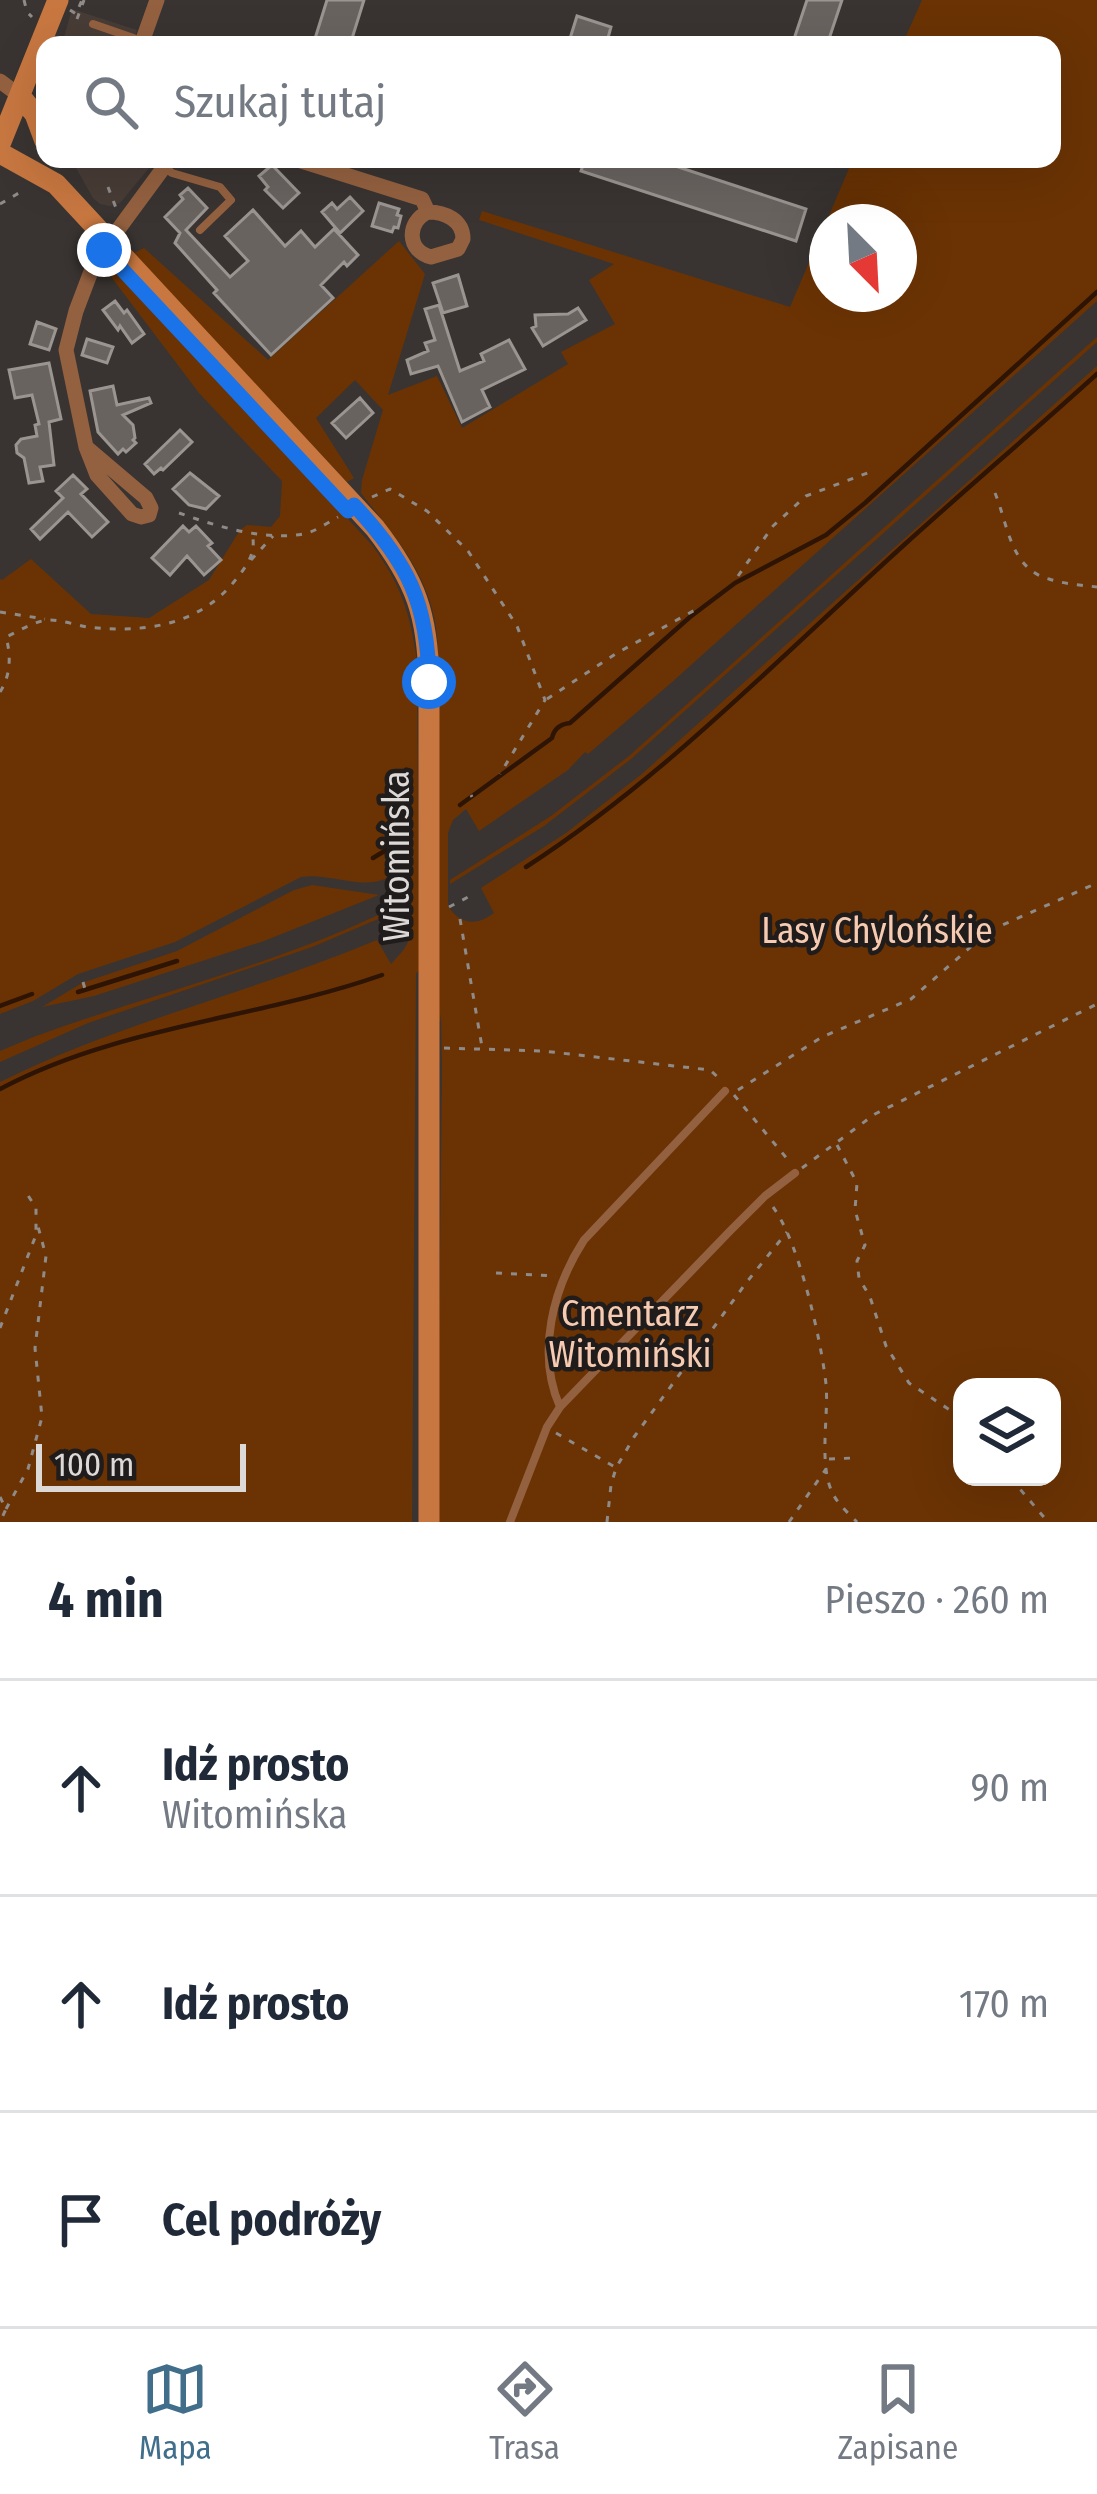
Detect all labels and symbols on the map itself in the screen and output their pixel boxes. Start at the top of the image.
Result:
north arrow [809,204,917,312]
route end [77,223,131,277]
route start [402,655,456,709]
street label: Witomińska [375,770,419,942]
park label: Lasy Chylońskie [761,909,993,953]
park label: Cmentarz Witomiński [548,1292,712,1377]
scale bar [36,1438,246,1491]

